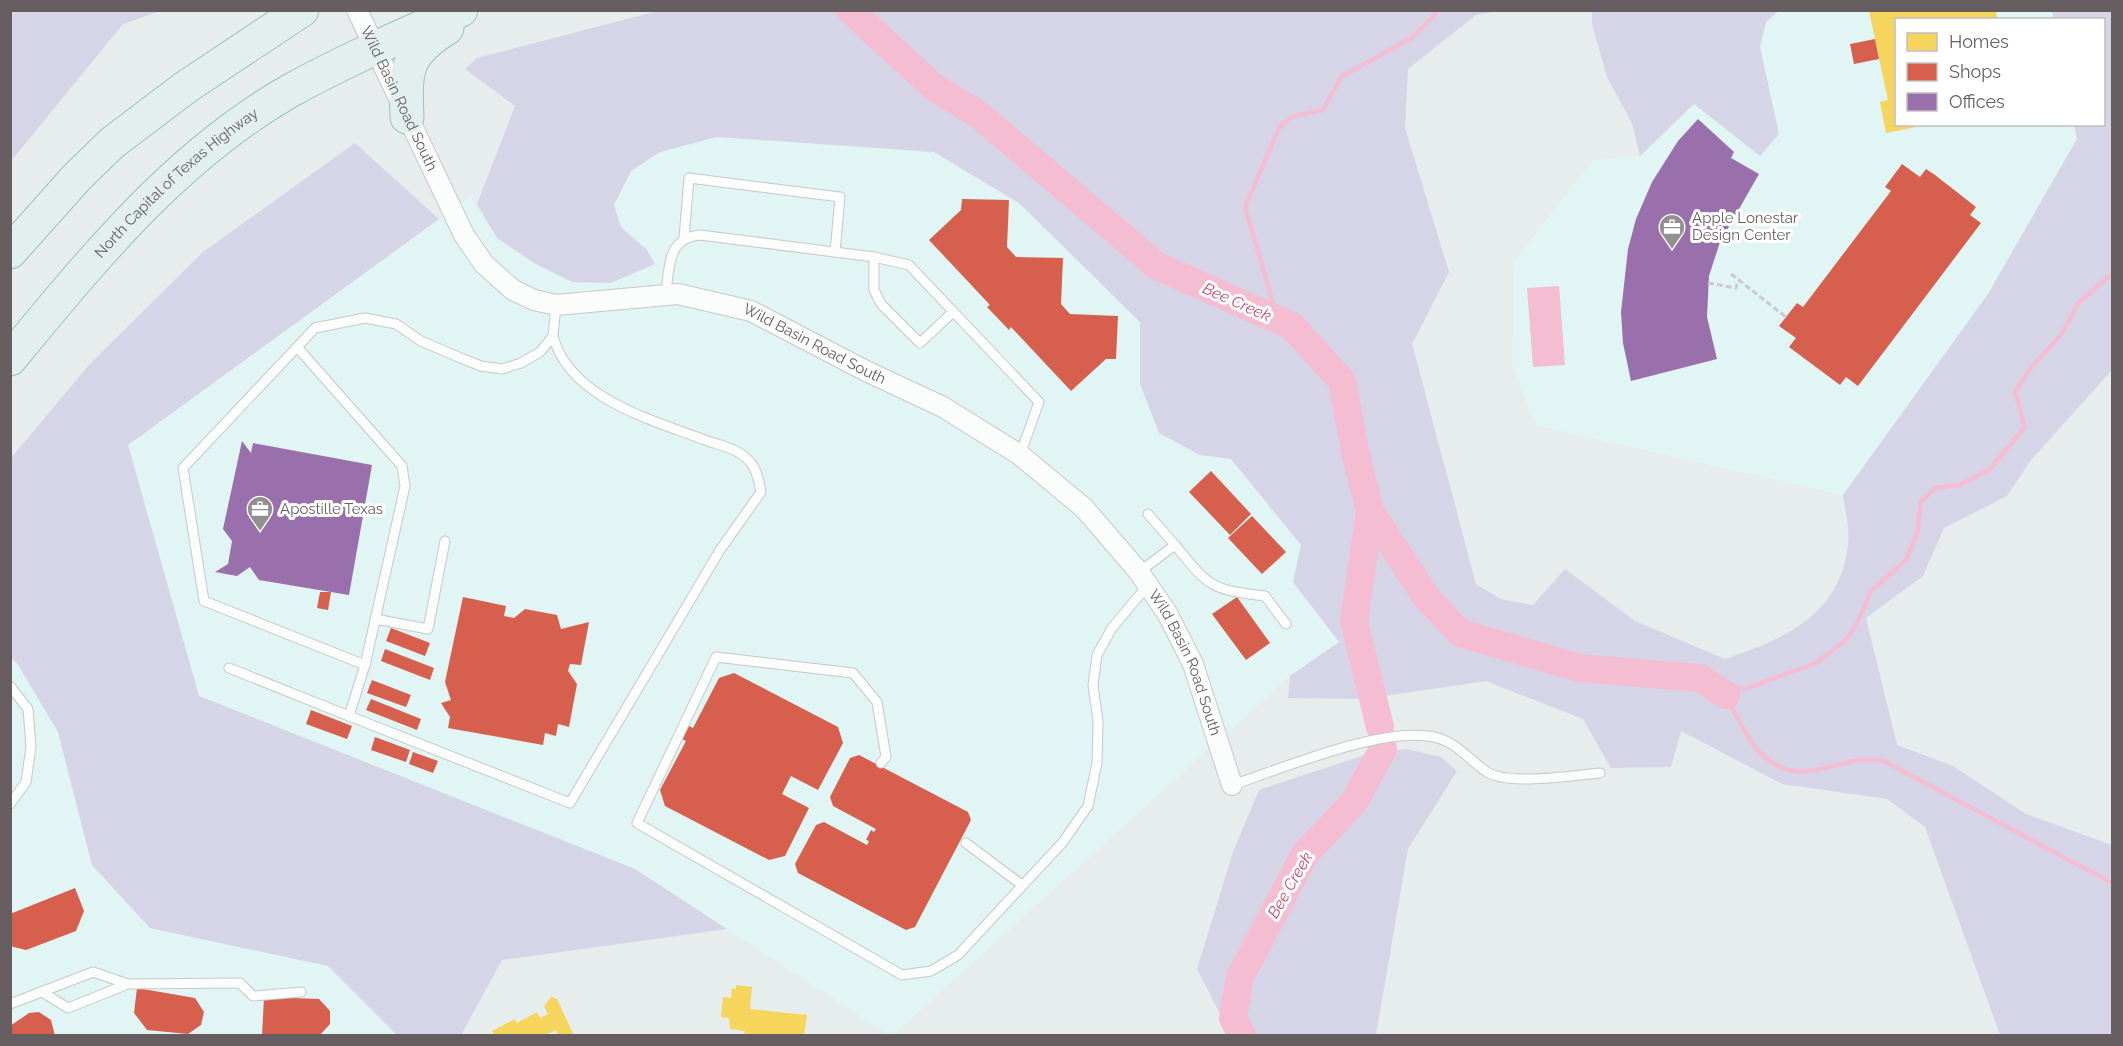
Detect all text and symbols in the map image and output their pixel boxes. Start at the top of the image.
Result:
legend [1895,18,2105,126]
street label: Wild Basin Road South [357,23,441,174]
text: Homes [1949,31,2009,52]
text: Shops [1949,61,2001,82]
text: Offices [1949,91,2005,112]
street label: North Capital of Texas Highway [91,104,261,262]
place label: Apple Lonestar Design Center [1692,209,1799,244]
office icon: Apple Lonestar Design Center [1657,212,1687,250]
water label: Bee Creek [1200,279,1275,326]
street label: Wild Basin Road South [740,299,889,388]
office icon: Apostille Texas [245,494,275,532]
place label: Apostille Texas [280,500,383,518]
street label: Wild Basin Road South [1145,586,1224,738]
water label: Bee Creek [1264,848,1317,921]

